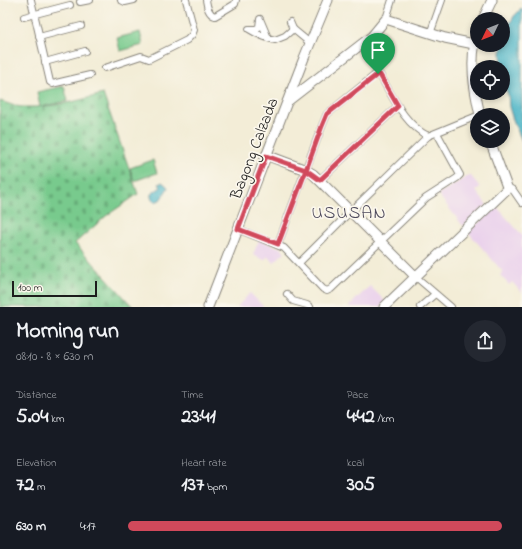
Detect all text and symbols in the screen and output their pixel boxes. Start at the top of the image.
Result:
north arrow [470,12,510,52]
map controls [470,12,510,148]
pin [361,33,395,74]
icon: arrive [367,39,389,61]
button: locate [470,60,510,100]
street label: Bagong Calzada [224,94,285,204]
button: layers [470,108,510,148]
district label: USUSAN [311,201,387,227]
scale bar [12,279,97,298]
text: 100 m [18,280,42,296]
text: Morning run [16,316,119,348]
button: share [464,320,506,362]
text: 08:10 · 8 × 630 m [16,347,94,366]
text: Distance [16,387,57,403]
text: Time [181,387,203,403]
text: Pace [347,387,368,403]
text: 5.04 [16,403,48,432]
text: 23:41 [181,403,216,432]
text: 4:42 [347,403,375,432]
text: km [48,411,65,427]
text: /km [375,411,394,427]
text: Elevation [16,455,56,471]
text: Heart rate [181,455,226,471]
text: kcal [347,455,364,471]
text: 72 [16,471,34,500]
text: 137 [181,471,204,500]
text: 305 [347,471,375,500]
text: m [34,479,45,495]
text: bpm [204,479,227,495]
text: 630 m [16,517,46,536]
text: 4:17 [80,517,96,536]

